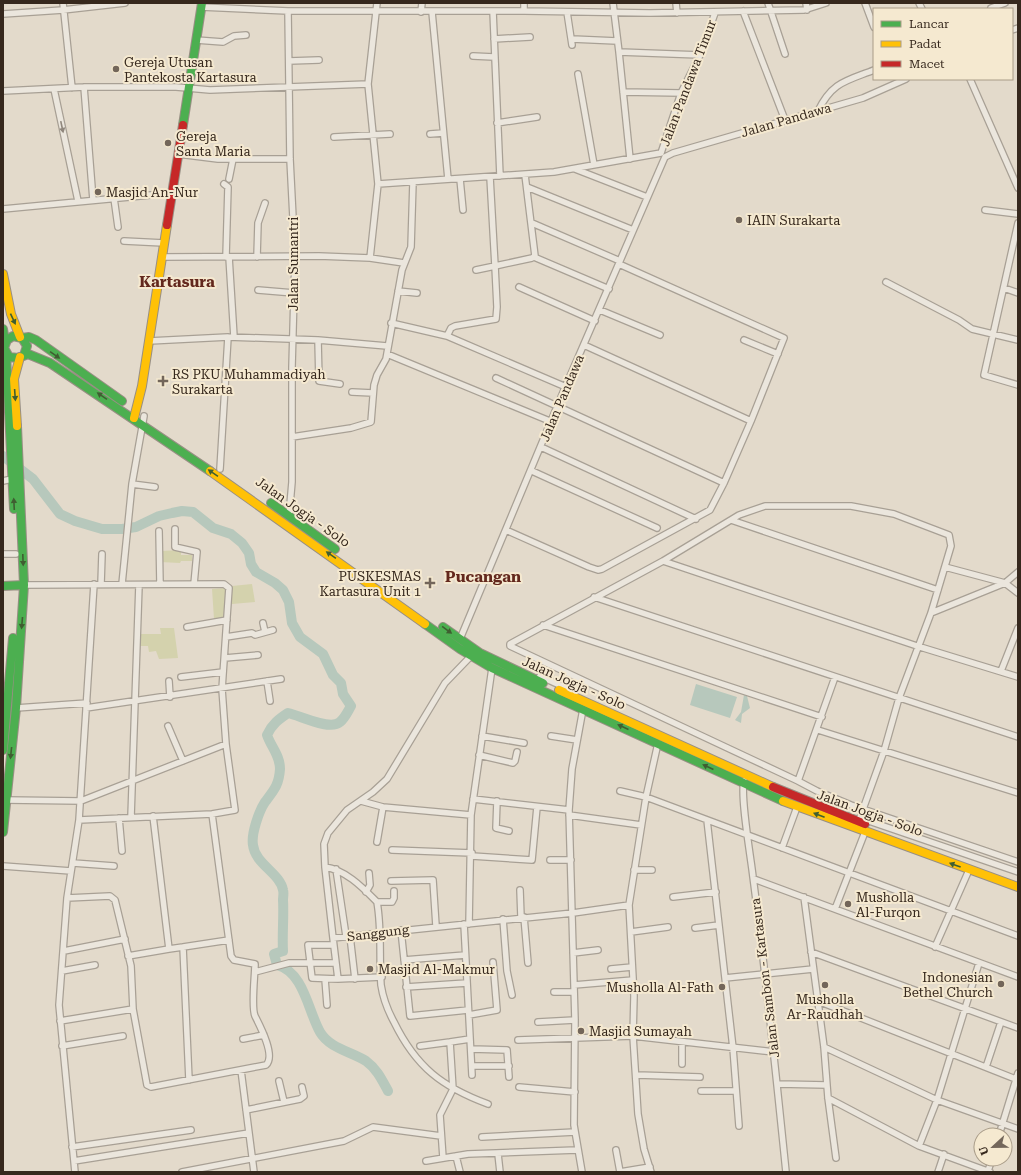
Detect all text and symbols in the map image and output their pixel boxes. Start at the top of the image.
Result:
legend [873,8,1013,80]
street label: Jalan Pandawa Timur [657,17,719,148]
text: Lancar [909,17,949,31]
text: Padat [909,37,942,51]
place label: Gereja Utusan Pantekosta Kartasura [124,55,256,85]
text: Macet [909,57,945,71]
marker: Gereja Utusan Pantekosta Kartasura [111,64,121,74]
street label: Jalan Pandawa [739,100,833,140]
one-way arrow [60,121,66,133]
place label: Gereja Santa Maria [176,129,251,159]
marker: Gereja Santa Maria [163,138,173,148]
place label: Masjid An-Nur [106,185,199,200]
marker: Masjid An-Nur [93,187,103,197]
place label: IAIN Surakarta [747,213,840,228]
marker: IAIN Surakarta [734,215,744,225]
street label: Jalan Sumantri [286,217,301,311]
district label: Kartasura [139,273,215,291]
one-way arrow [10,314,16,325]
one-way arrow [50,351,60,359]
street label: Jalan Pandawa [537,352,587,444]
place label: RS PKU Muhammadiyah Surakarta [172,367,326,397]
marker: RS PKU Muhammadiyah Surakarta [157,375,169,387]
one-way arrow [11,389,18,401]
one-way arrow [96,392,107,400]
one-way arrow [208,469,219,477]
street label: Jalan Jogja - Solo [253,474,353,550]
one-way arrow [11,497,17,510]
one-way arrow [326,551,336,559]
one-way arrow [20,554,27,566]
district label: Pucangan [445,568,521,586]
place label: PUSKESMAS Kartasura Unit 1 [319,569,421,599]
marker: PUSKESMAS Kartasura Unit 1 [424,577,436,589]
one-way arrow [18,617,25,630]
one-way arrow [442,626,452,634]
street label: Jalan Jogja - Solo [520,653,628,713]
one-way arrow [617,723,629,730]
one-way arrow [8,747,14,759]
one-way arrow [703,764,714,770]
street label: Jalan Jogja - Solo [815,787,925,839]
one-way arrow [812,812,824,818]
one-way arrow [948,861,960,867]
place label: Musholla Al-Furqon [856,890,921,920]
street label: Jalan Sambon - Kartasura [748,897,782,1059]
marker: Musholla Al-Furqon [843,899,853,909]
street label: Sanggung [346,922,410,944]
place label: Masjid Al-Makmur [378,962,496,977]
marker: Masjid Al-Makmur [365,964,375,974]
place label: Indonesian Bethel Church [903,970,994,1000]
marker: Indonesian Bethel Church [996,979,1006,989]
place label: Musholla Al-Fath [606,980,715,995]
marker: Musholla Ar-Raudhah [820,980,830,990]
marker: Musholla Al-Fath [717,982,727,992]
place label: Musholla Ar-Raudhah [787,992,864,1022]
place label: Masjid Sumayah [589,1024,692,1039]
marker: Masjid Sumayah [576,1026,586,1036]
north arrow [973,1127,1013,1167]
text: U [976,1144,992,1157]

